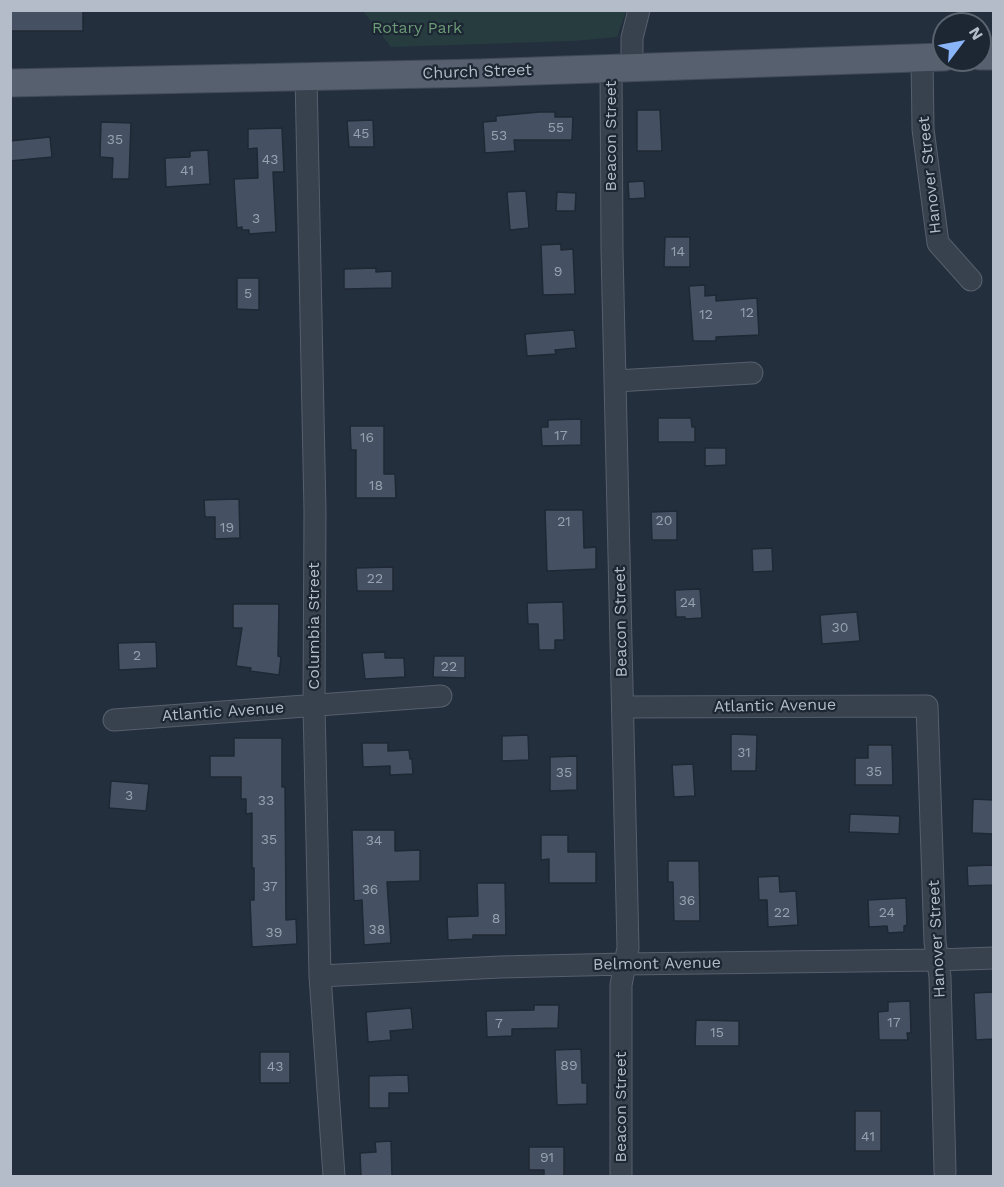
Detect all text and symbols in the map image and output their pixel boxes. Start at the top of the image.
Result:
north arrow [932,12,992,72]
park label: Rotary Park [372,18,462,38]
text: N [965,23,987,43]
street label: Church Street [422,60,532,84]
street label: Beacon Street [601,81,621,191]
street label: Hanover Street [914,115,946,235]
house number: 55 [548,120,564,136]
house number: 45 [353,126,369,142]
house number: 53 [491,128,507,144]
house number: 35 [107,132,123,148]
house number: 43 [262,152,278,168]
house number: 41 [180,163,194,179]
house number: 3 [252,211,260,227]
house number: 14 [671,244,685,260]
house number: 9 [554,264,562,280]
house number: 5 [244,286,252,302]
house number: 12 [740,305,754,321]
house number: 12 [699,307,713,323]
house number: 17 [554,428,568,444]
house number: 16 [360,430,374,446]
house number: 18 [369,478,383,494]
house number: 20 [656,513,672,529]
house number: 21 [557,514,571,530]
house number: 19 [220,520,234,536]
street label: Columbia Street [304,562,324,690]
street label: Beacon Street [610,566,632,678]
house number: 22 [367,571,383,587]
house number: 24 [680,595,696,611]
house number: 30 [832,620,848,636]
house number: 2 [133,648,141,664]
house number: 22 [441,659,457,675]
street label: Atlantic Avenue [714,695,836,717]
street label: Atlantic Avenue [161,698,285,726]
house number: 31 [737,745,751,761]
house number: 35 [866,764,882,780]
house number: 35 [556,765,572,781]
house number: 3 [125,788,133,804]
house number: 33 [258,793,274,809]
house number: 35 [261,832,277,848]
house number: 34 [366,833,382,849]
house number: 37 [262,879,278,895]
street label: Hanover Street [924,880,950,998]
house number: 36 [362,882,378,898]
house number: 36 [679,893,695,909]
house number: 22 [774,905,790,921]
house number: 24 [879,905,895,921]
house number: 8 [492,911,500,927]
house number: 38 [369,922,385,938]
house number: 39 [266,925,282,941]
street label: Belmont Avenue [593,953,721,975]
house number: 17 [887,1015,901,1031]
house number: 7 [495,1016,503,1032]
house number: 15 [710,1025,724,1041]
street label: Beacon Street [611,1052,631,1162]
house number: 89 [560,1058,578,1074]
house number: 43 [267,1059,283,1075]
house number: 41 [861,1129,875,1145]
house number: 91 [540,1150,554,1166]

